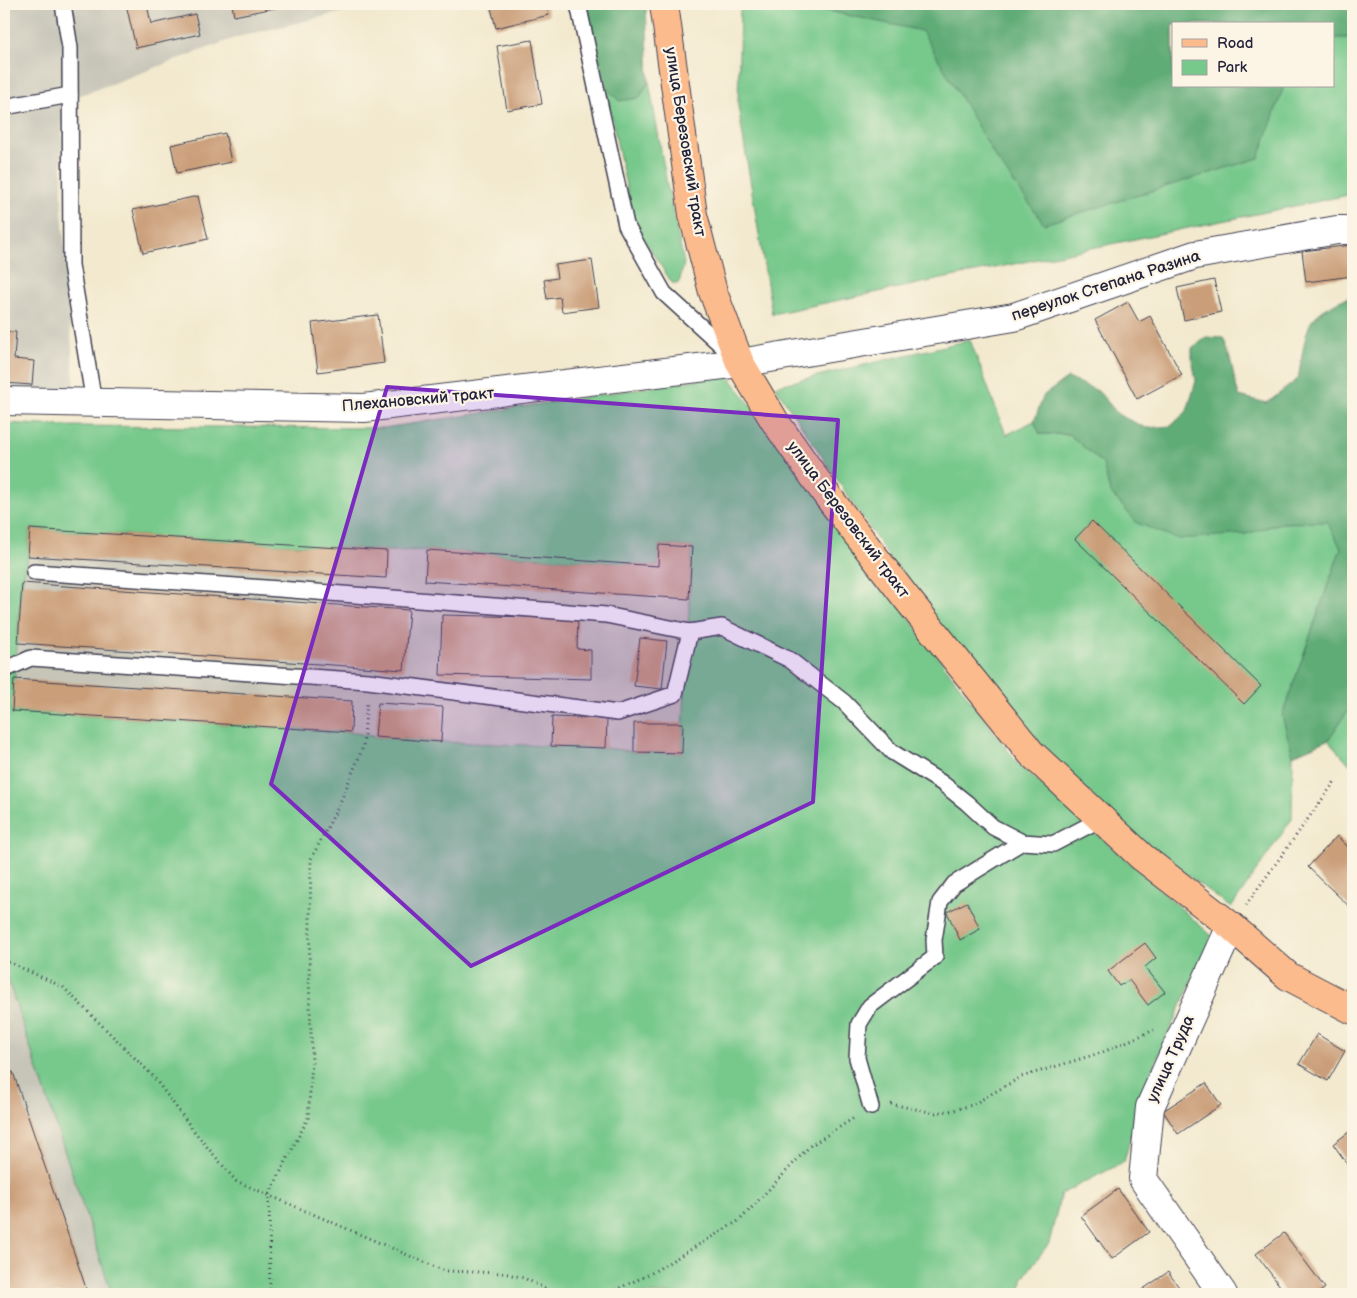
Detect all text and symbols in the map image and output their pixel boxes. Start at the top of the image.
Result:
legend [1172,22,1334,88]
text: Road [1217,34,1253,53]
street label: улица Березовский тракт [661,46,709,239]
text: Park [1217,58,1248,77]
street label: переулок Степана Разина [1009,246,1203,326]
street label: Плехановский тракт [341,384,496,416]
street label: улица Березовский тракт [783,438,914,603]
street label: улица Труда [1143,1012,1199,1106]

